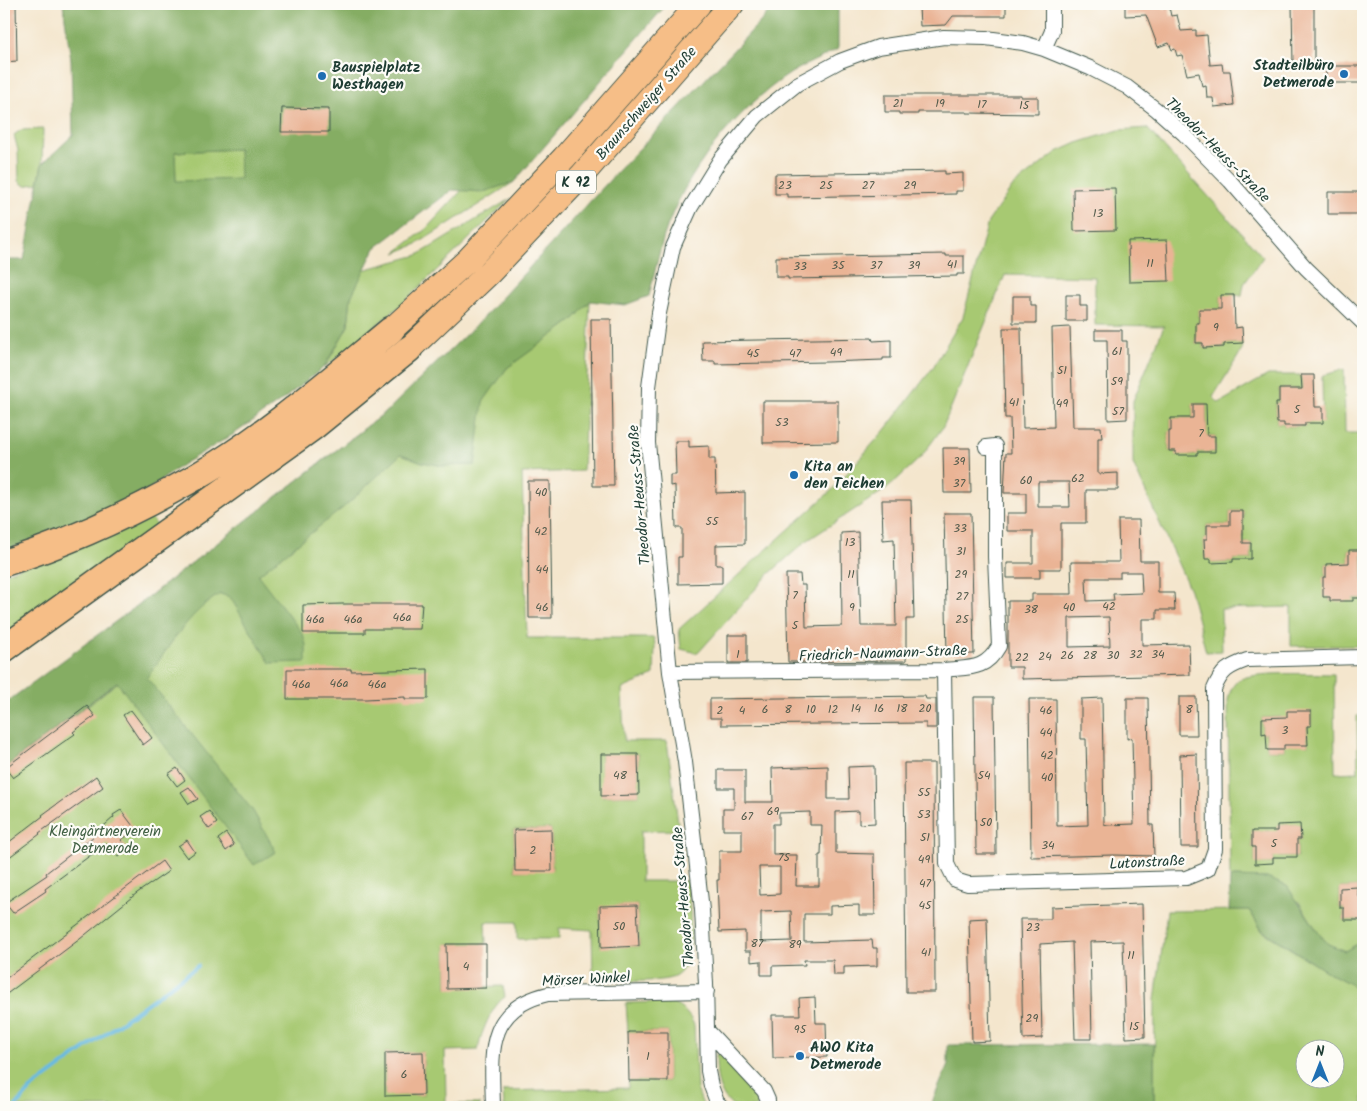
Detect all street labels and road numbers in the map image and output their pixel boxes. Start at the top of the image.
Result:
street label: Braunschweiger Straße [590,41,703,166]
street label: Theodor-Heuss-Straße [1159,92,1276,209]
road number: K 92 [556,170,596,193]
street label: Theodor-Heuss-Straße [622,424,658,566]
street label: Friedrich-Naumann-Straße [799,639,968,669]
street label: Theodor-Heuss-Straße [666,826,702,968]
street label: Lutonstraße [1109,849,1186,877]
street label: Mörser Winkel [541,966,631,994]

